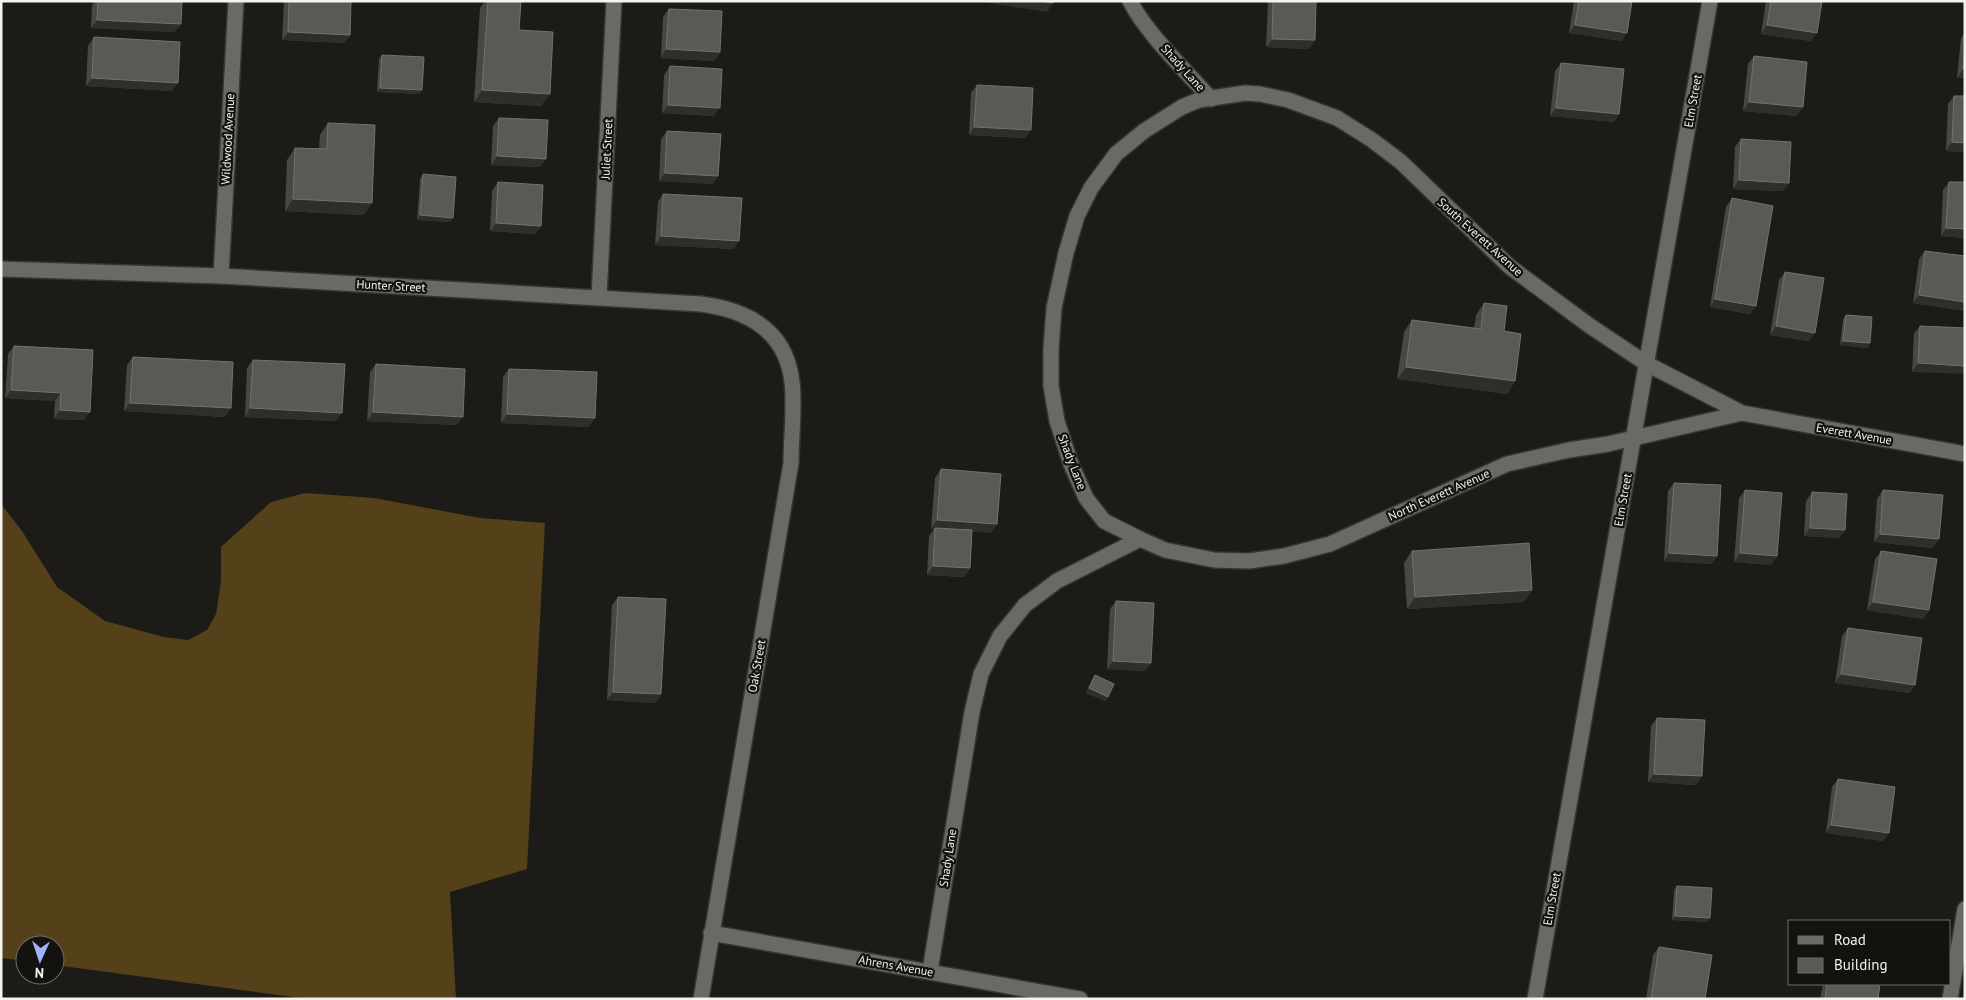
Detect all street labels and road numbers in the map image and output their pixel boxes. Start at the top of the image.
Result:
street label: Shady Lane [1158,41,1208,94]
street label: Elm Street [1680,73,1705,129]
street label: Wildwood Avenue [218,93,237,185]
street label: Juliet Street [597,118,616,181]
street label: South Everett Avenue [1434,194,1526,279]
street label: Hunter Street [356,276,426,295]
street label: Everett Avenue [1815,419,1893,448]
street label: Shady Lane [1055,432,1090,492]
street label: North Everett Avenue [1386,465,1492,524]
street label: Elm Street [1610,472,1635,528]
street label: Oak Street [744,638,769,694]
street label: Shady Lane [936,828,959,888]
street label: Elm Street [1539,871,1564,927]
street label: Ahrens Avenue [858,952,935,979]

